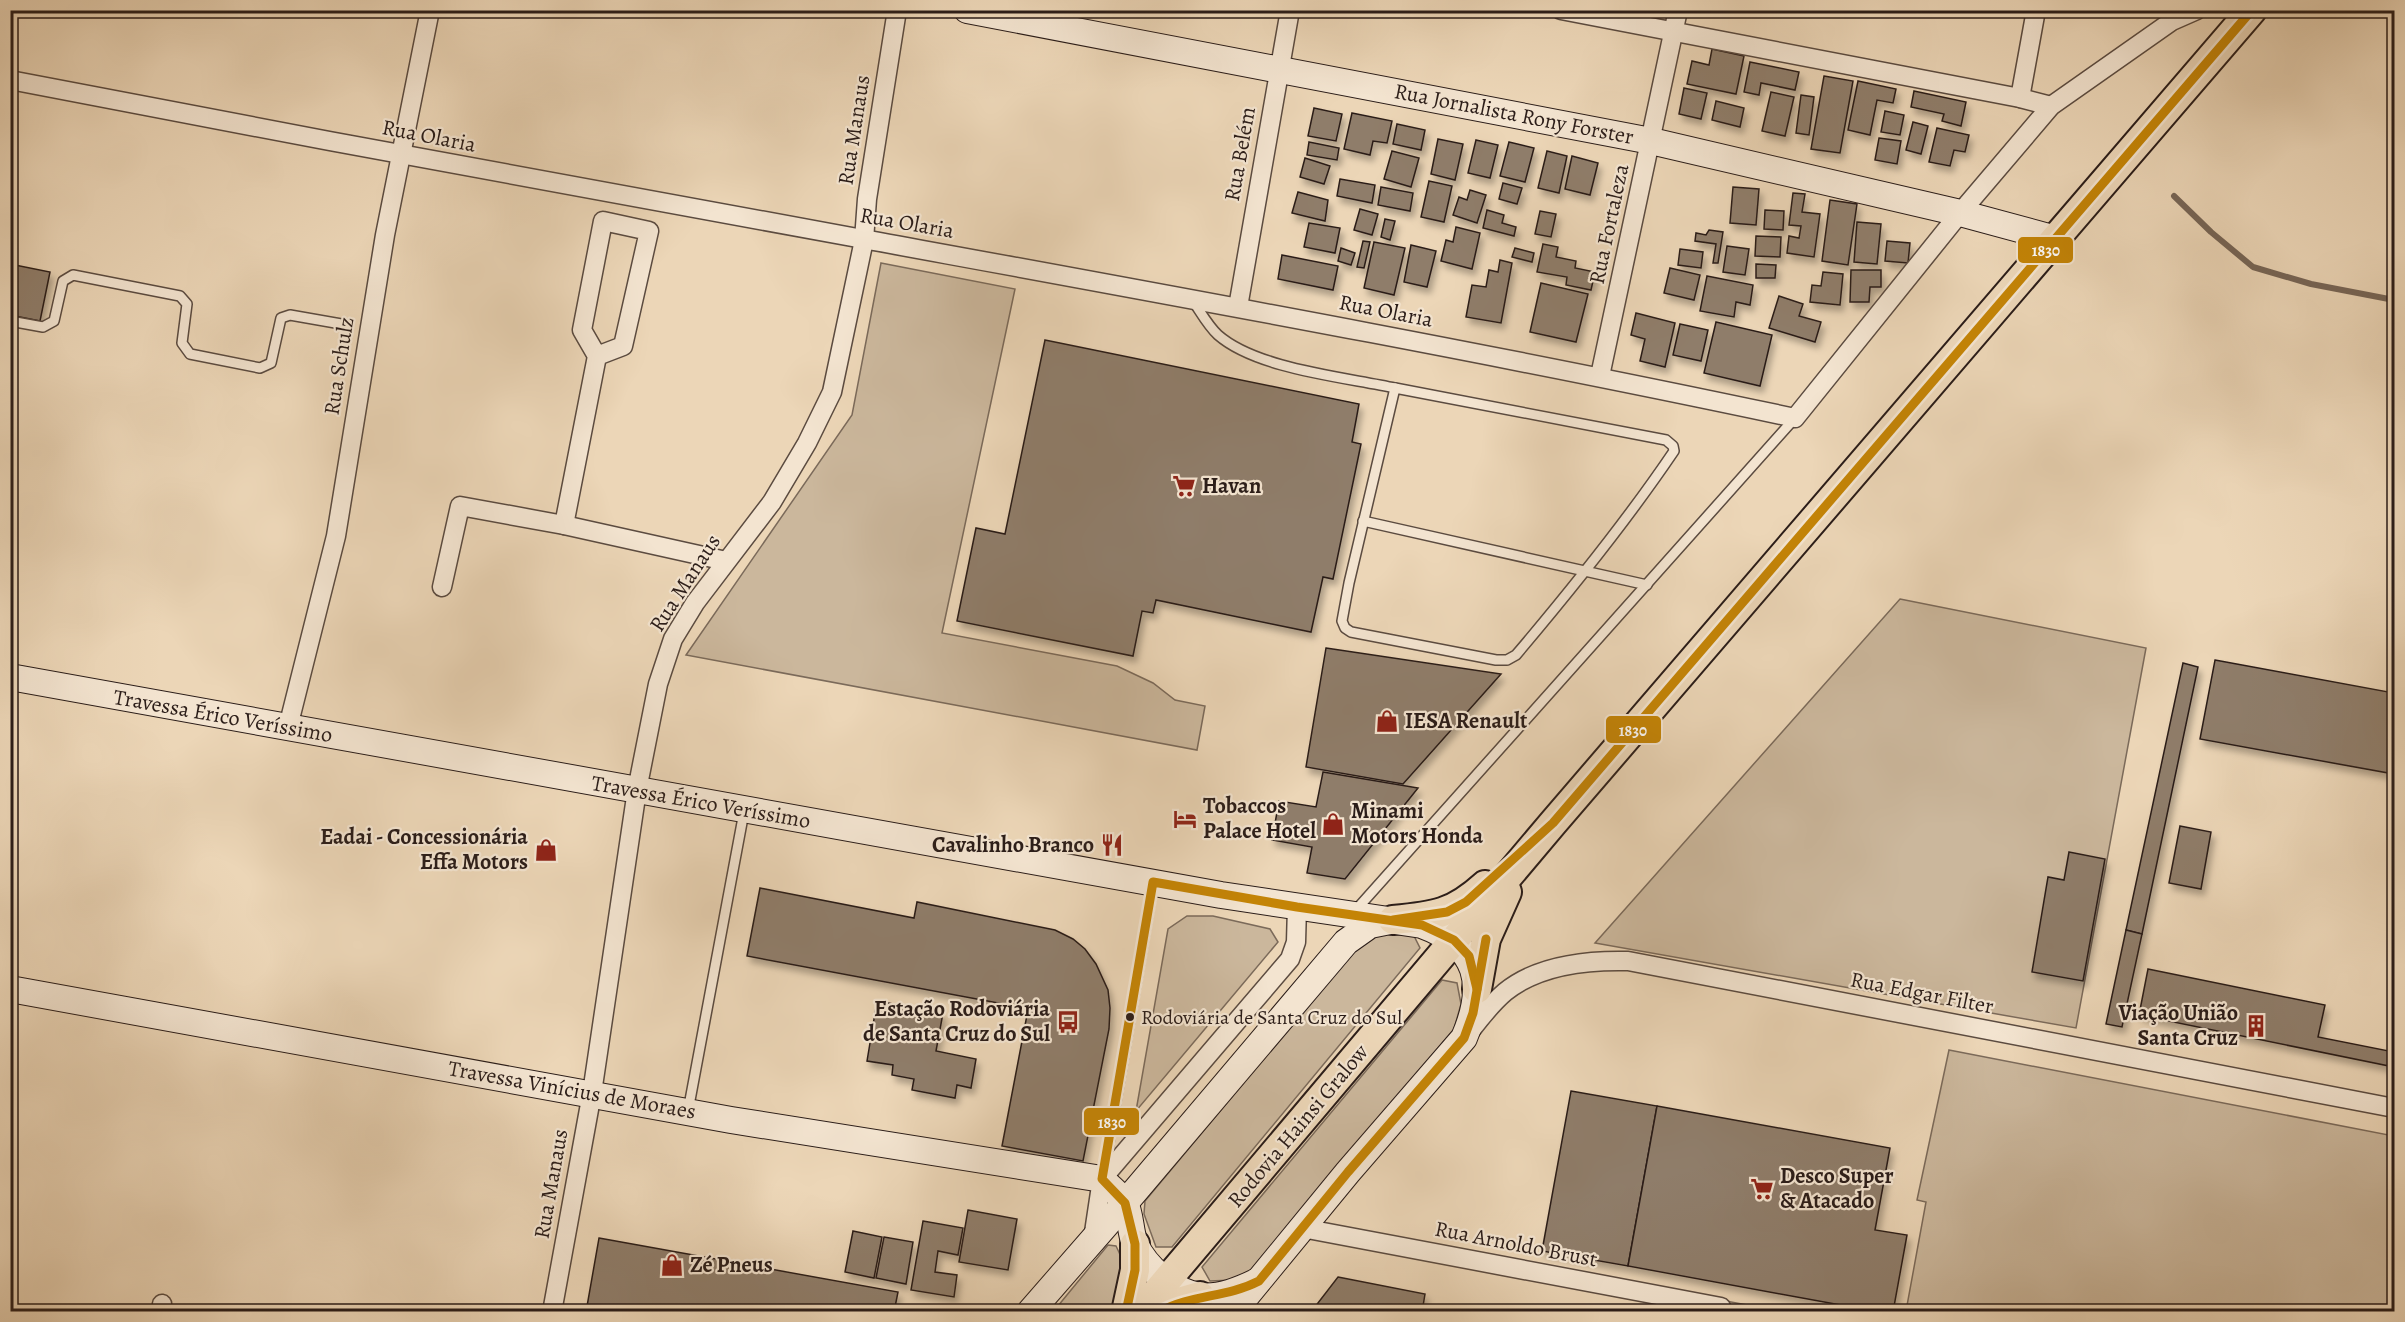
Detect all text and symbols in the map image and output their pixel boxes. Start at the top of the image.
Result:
street label: Rua Manaus [831,73,877,187]
street label: Rua Jornalista Rony Forster [1392,76,1636,152]
street label: Rua Belém [1217,104,1263,204]
street label: Rua Olaria [379,112,479,160]
street label: Rua Fortaleza [1582,160,1637,287]
street label: Rua Olaria [858,200,957,246]
line badge: 1830 [2017,236,2074,264]
text: 1830 [2032,240,2060,262]
street label: Rua Olaria [1336,287,1436,335]
street label: Rua Schulz [316,315,362,417]
place label: Havan [1202,471,1261,501]
supermarket icon: Havan [1171,473,1197,499]
street label: Rua Manaus [642,528,728,638]
street label: Travessa Érico Veríssimo [111,682,335,750]
place label: IESA Renault [1405,706,1528,736]
shop icon: IESA Renault [1374,708,1400,734]
line badge: 1830 [1605,715,1662,744]
text: 1830 [1619,720,1647,742]
street label: Travessa Érico Veríssimo [589,768,813,836]
place label: Tobaccos Palace Hotel [1203,791,1316,846]
place label: Minami Motors Honda [1351,796,1484,851]
hotel icon: Tobaccos Palace Hotel [1172,806,1198,832]
shop icon: Minami Motors Honda [1320,811,1346,837]
place label: Eadai - Concessionária Effa Motors [320,822,528,877]
place label: Cavalinho Branco [932,830,1094,860]
restaurant icon: Cavalinho Branco [1099,832,1125,858]
shop icon: Eadai - Concessionária Effa Motors [533,837,559,863]
street label: Rua Edgar Filter [1848,964,1996,1022]
place label: Estação Rodoviária de Santa Cruz do Sul [863,994,1050,1049]
place label: Viação União Santa Cruz [2118,998,2238,1053]
place label: Rodoviária de Santa Cruz do Sul [1141,1004,1402,1031]
bus stop icon: Estação Rodoviária de Santa Cruz do Sul [1055,1009,1081,1035]
marker: Rodoviária de Santa Cruz do Sul [1124,1011,1136,1023]
building icon: Viação União Santa Cruz [2243,1013,2269,1039]
street label: Rodovia Hainsi Gralow [1221,1037,1376,1214]
street label: Travessa Vinícius de Moraes [446,1053,698,1127]
line badge: 1830 [1083,1107,1140,1136]
text: 1830 [1098,1112,1126,1134]
street label: Rua Manaus [527,1127,575,1241]
place label: Desco Super & Atacado [1780,1161,1894,1216]
supermarket icon: Desco Super & Atacado [1749,1176,1775,1202]
street label: Rua Arnoldo Brust [1432,1214,1600,1274]
place label: Zé Pneus [690,1250,773,1280]
shop icon: Zé Pneus [659,1252,685,1278]

